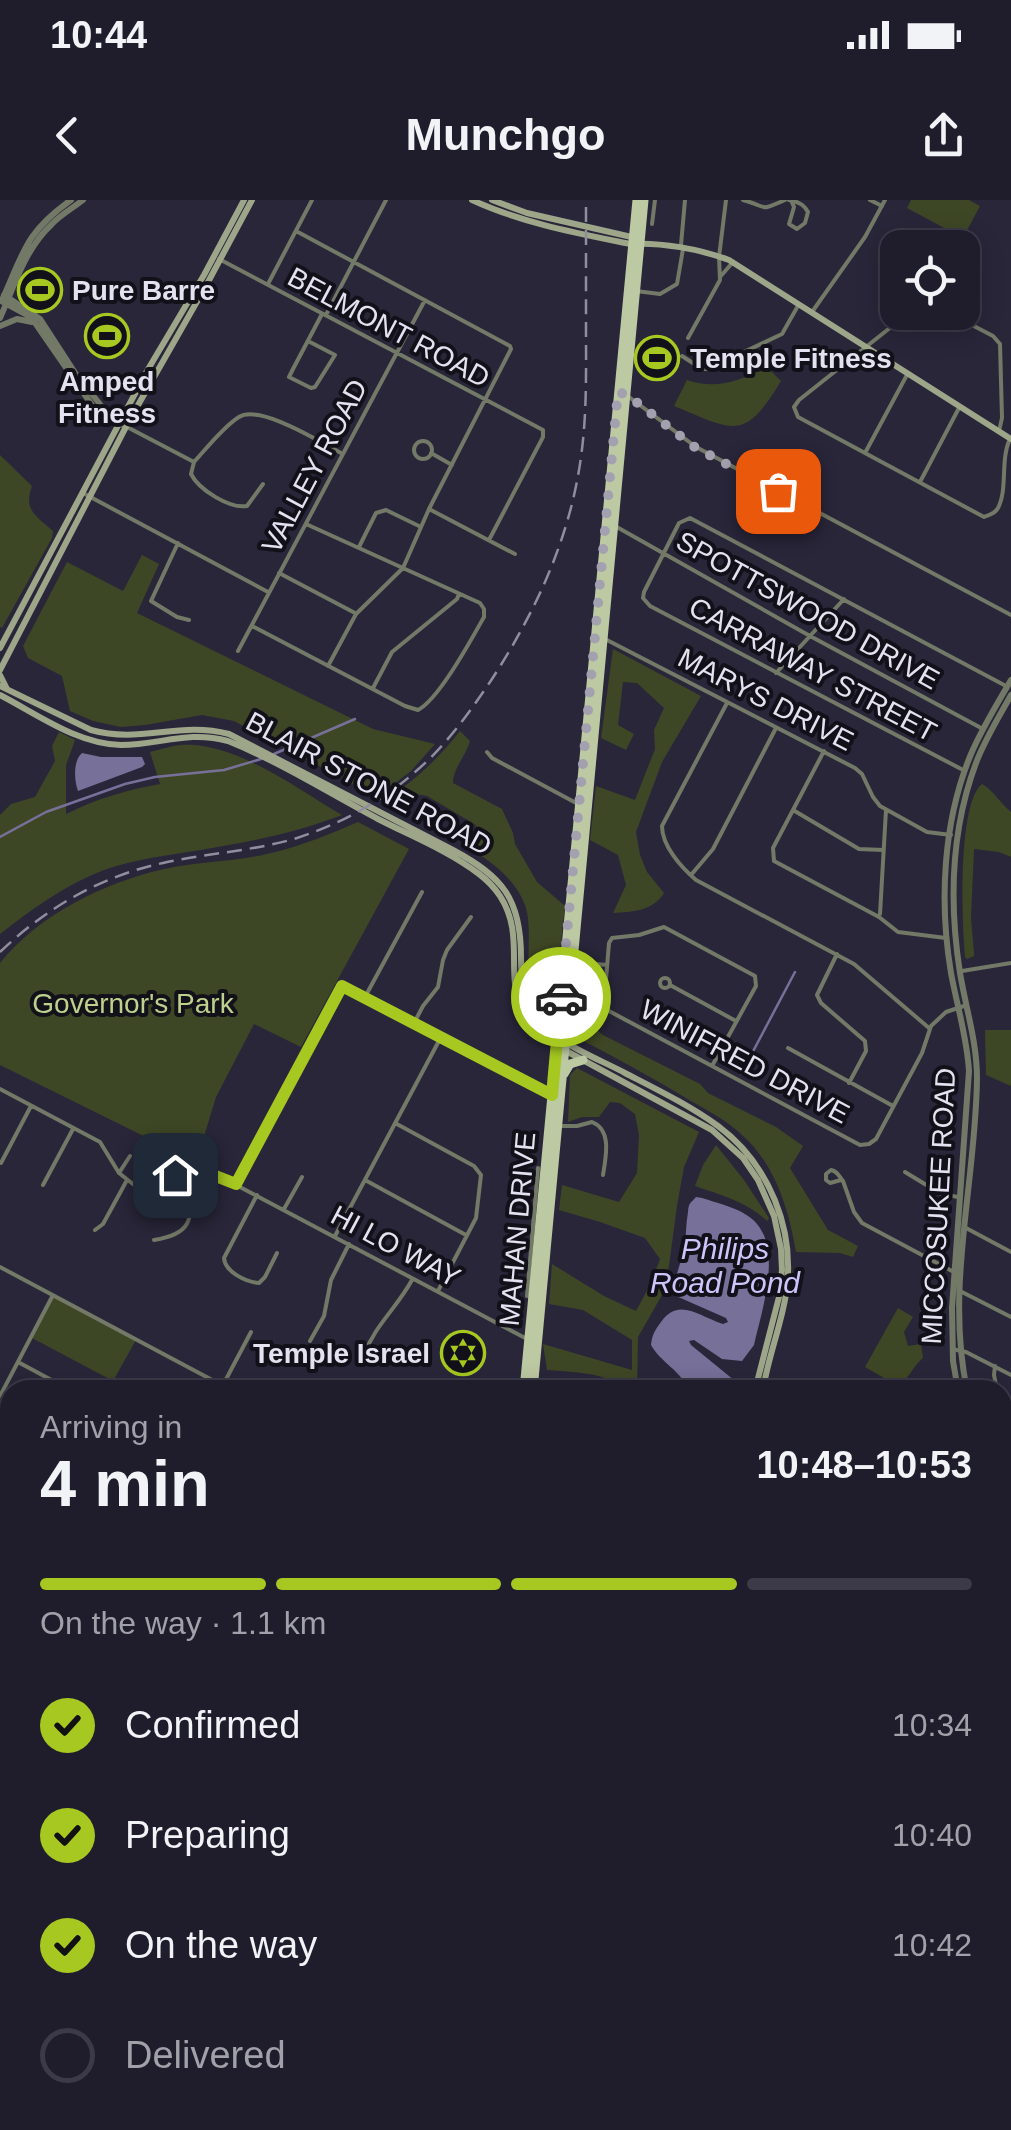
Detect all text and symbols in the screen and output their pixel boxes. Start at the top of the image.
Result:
text: 10:44 [50,14,147,56]
icon: back [40,108,95,163]
icon: share [916,108,971,163]
text: Munchgo [406,109,605,160]
map controls [880,230,980,330]
button: locate [880,230,980,330]
street label: BELMONT ROAD [283,261,495,394]
sports icon: Pure Barre [17,267,63,313]
place label: Pure Barre [72,275,215,306]
sports icon: Amped Fitness [84,313,130,359]
sports icon: Temple Fitness [634,335,680,381]
place label: Temple Fitness [690,343,892,374]
place label: Amped Fitness [58,366,156,429]
street label: VALLEY ROAD [256,374,373,558]
pin [736,449,821,534]
icon: bag [751,464,806,519]
street label: SPOTTSWOOD DRIVE [671,525,945,696]
street label: CARRAWAY STREET [684,591,942,748]
street label: MARYS DRIVE [673,642,859,757]
street label: BLAIR STONE ROAD [241,706,497,861]
courier [511,947,611,1047]
icon: car [534,970,589,1025]
park label: Governor's Park [32,988,235,1019]
street label: WINIFRED DRIVE [635,993,854,1130]
street label: MICCOSUKEE ROAD [916,1067,961,1345]
street label: MAHAN DRIVE [494,1131,541,1327]
pin [133,1133,218,1218]
icon: home [148,1148,203,1203]
street label: HI LO WAY [326,1200,466,1294]
water label: Philips Road Pond [650,1232,801,1299]
synagogue icon: Temple Israel [440,1330,486,1376]
place label: Temple Israel [253,1338,430,1369]
text: Arriving in [40,1409,182,1445]
text: 10:48–10:53 [756,1444,972,1486]
text: 4 min [40,1447,210,1520]
text: On the way · 1.1 km [40,1605,326,1641]
icon: check [40,1698,95,1753]
text: Confirmed [125,1704,300,1746]
text: 10:34 [892,1707,972,1743]
icon: check [40,1808,95,1863]
text: Preparing [125,1814,290,1856]
text: 10:40 [892,1817,972,1853]
icon: check [40,1918,95,1973]
text: On the way [125,1924,317,1966]
text: 10:42 [892,1927,972,1963]
text: Delivered [125,2034,286,2076]

